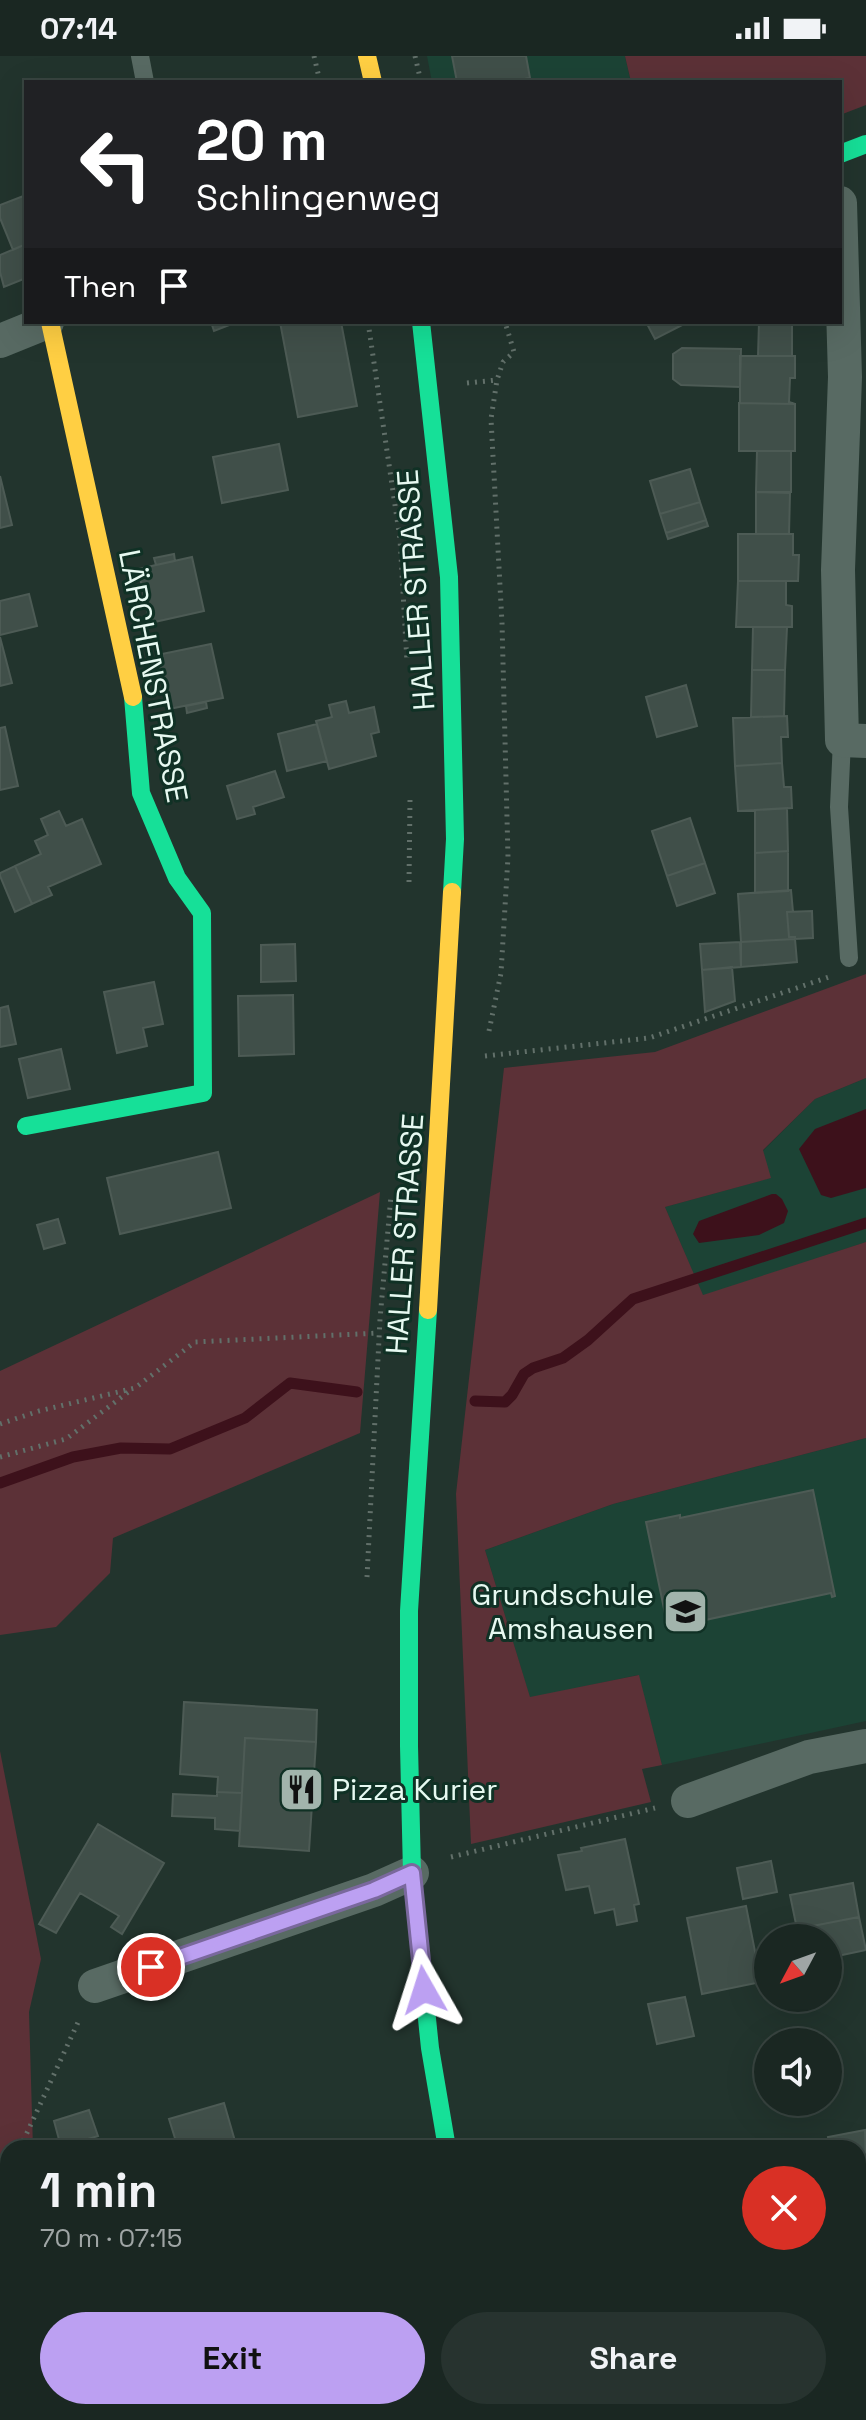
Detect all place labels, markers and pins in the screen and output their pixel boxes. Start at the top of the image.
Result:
place label: Grundschule Amshausen [471,1575,654,1648]
school or university icon: Grundschule Amshausen [661,1588,709,1636]
restaurant icon: Pizza Kurier [277,1766,325,1814]
place label: Pizza Kurier [332,1770,498,1809]
pin [117,1933,185,2001]

